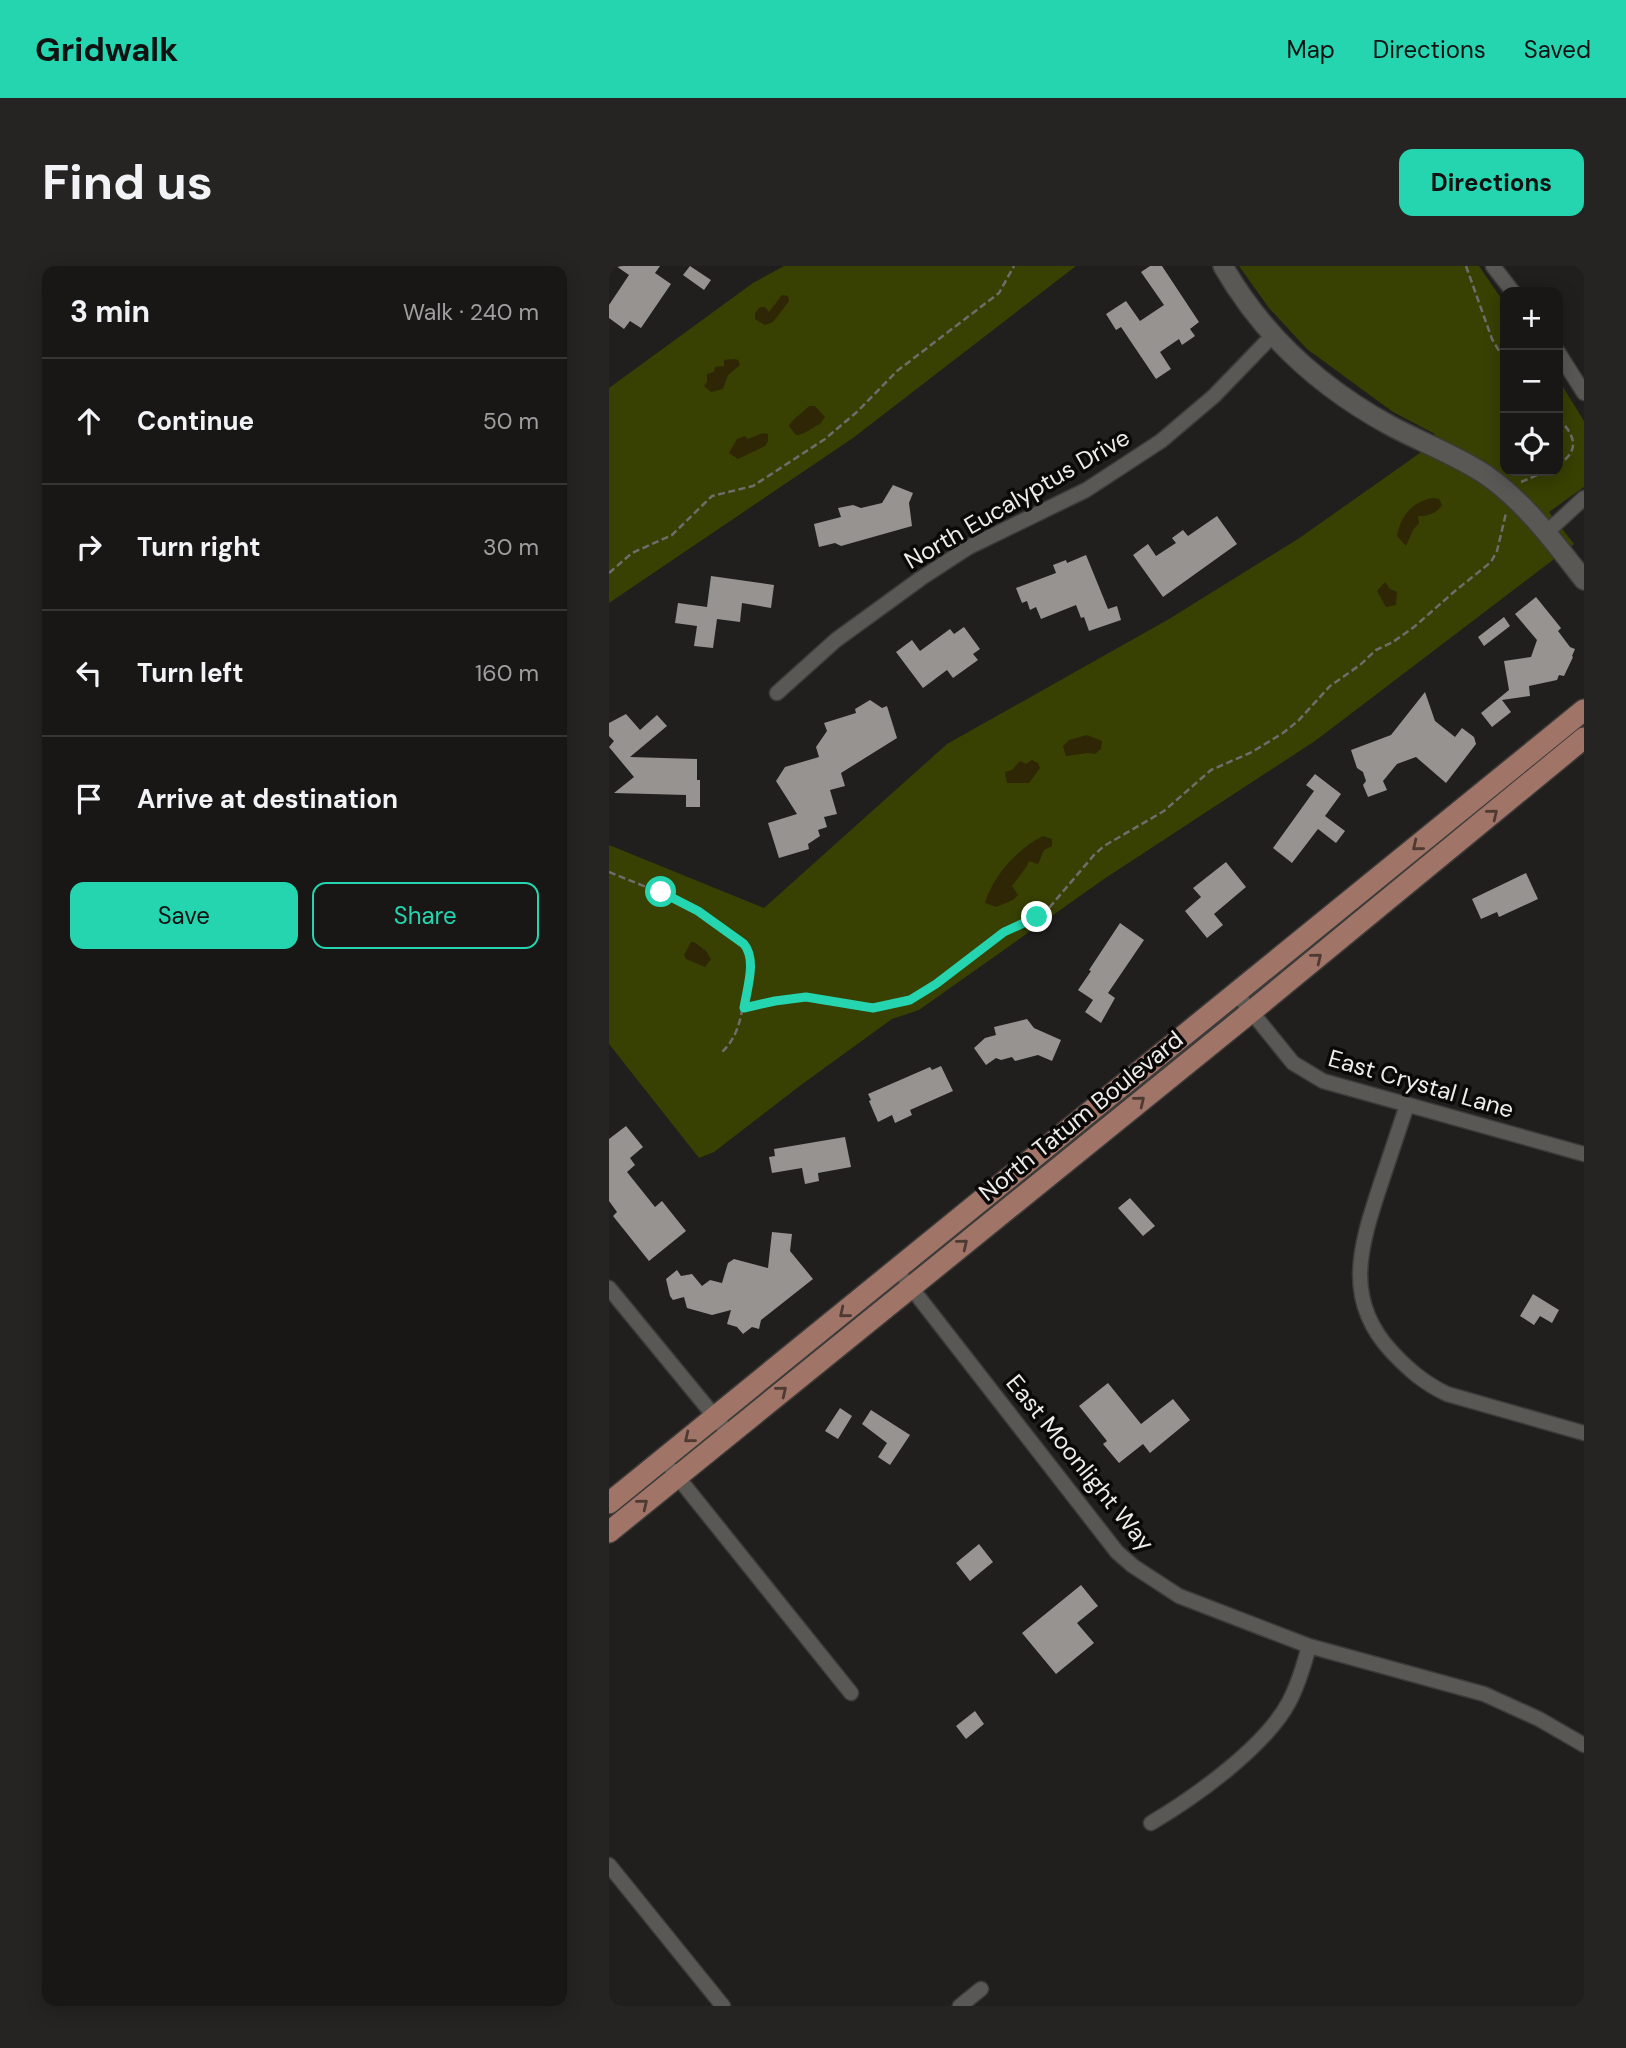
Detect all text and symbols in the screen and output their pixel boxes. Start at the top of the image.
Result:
text: Gridwalk [35,28,178,71]
text: Map [1287,34,1335,65]
text: Directions [1373,34,1486,65]
text: Saved [1524,34,1591,65]
button: Directions [1399,149,1584,216]
text: Find us [42,150,213,214]
map controls [1500,287,1563,476]
button: + [1500,287,1563,350]
text: 3 min [70,292,150,331]
text: Walk · 240 m [403,297,539,327]
button: − [1500,350,1563,413]
icon: ahead [70,402,108,440]
text: Continue [137,404,254,438]
text: 50 m [483,406,539,436]
button: locate [1500,413,1563,476]
street label: North Eucalyptus Drive [899,421,1135,576]
icon: right [70,528,108,566]
text: Turn right [137,530,261,564]
text: 30 m [483,532,539,562]
icon: left [70,654,108,692]
text: Turn left [137,656,244,690]
text: 160 m [475,658,539,688]
icon: arrive [70,780,108,818]
text: Arrive at destination [137,782,398,816]
one-way arrow [1485,809,1497,822]
one-way arrow [1413,838,1426,850]
route start [645,876,676,907]
button: Save [70,882,298,949]
button: Share [312,882,539,949]
route end [1021,901,1052,932]
one-way arrow [1308,954,1321,966]
street label: North Tatum Boulevard [972,1024,1189,1208]
street label: East Crystal Lane [1325,1042,1517,1125]
one-way arrow [1133,1097,1145,1110]
one-way arrow [956,1240,968,1253]
one-way arrow [839,1304,851,1317]
street label: East Moonlight Way [1000,1368,1161,1557]
one-way arrow [774,1387,787,1399]
one-way arrow [684,1430,696,1443]
one-way arrow [636,1500,648,1513]

